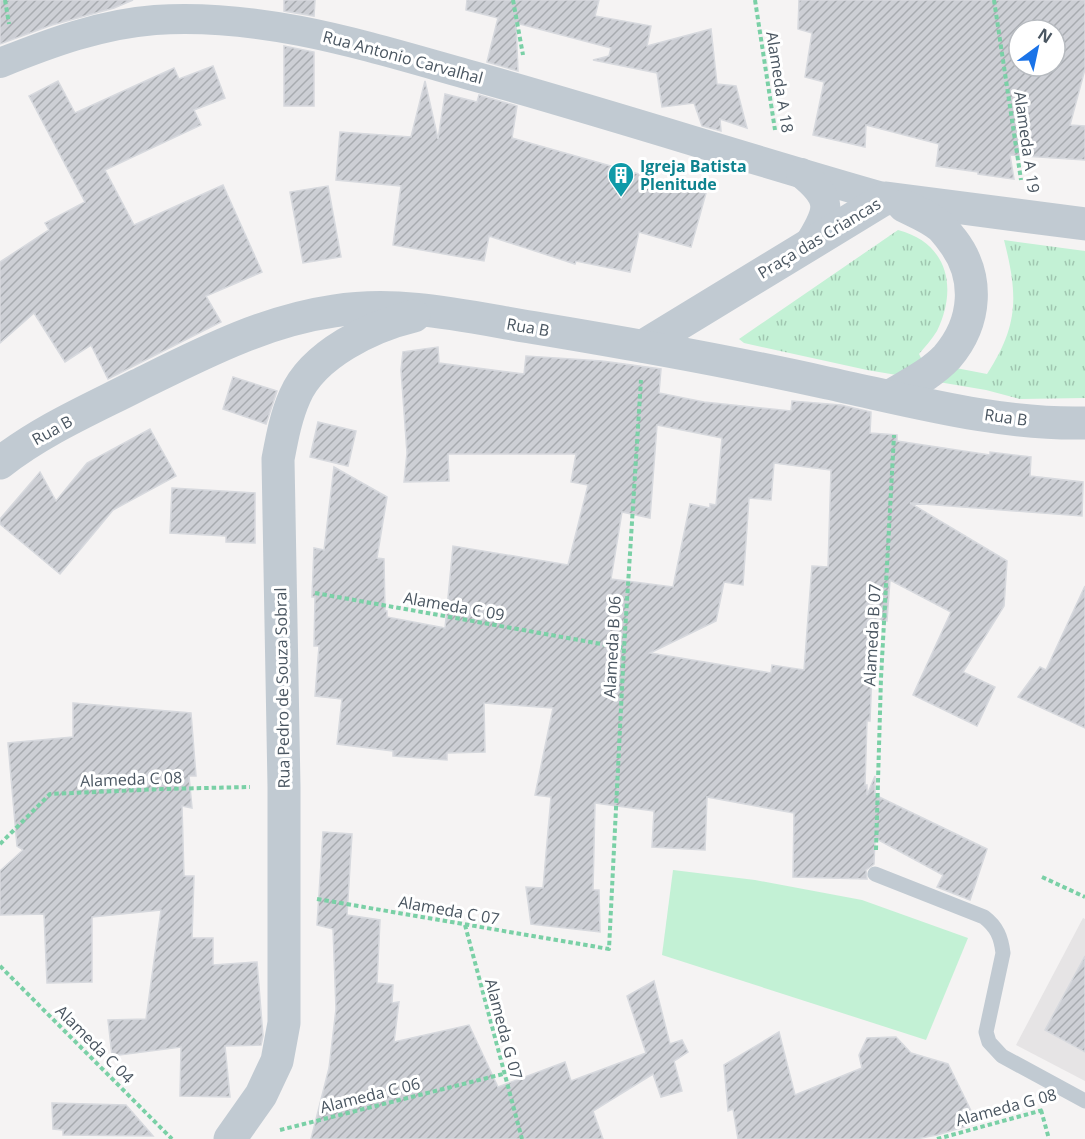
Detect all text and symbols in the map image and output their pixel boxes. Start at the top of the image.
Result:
north arrow [1007,18,1067,78]
text: N [1034,23,1057,48]
street label: Rua Antonio Carvalhal [321,25,485,89]
street label: Alameda A 18 [761,30,799,134]
street label: Alameda A 19 [1009,90,1045,194]
place label: Igreja Batista Plenitude [640,155,747,195]
building icon: Igreja Batista Plenitude [606,160,636,198]
street label: Praça das Criancas [753,193,885,283]
street label: Rua B [505,312,551,342]
street label: Rua B [983,403,1029,431]
street label: Rua B [28,410,76,450]
street label: Alameda B 07 [858,583,886,687]
street label: Alameda C 09 [402,586,506,626]
street label: Rua Pedro de Souza Sobral [269,587,295,789]
street label: Alameda B 06 [598,595,626,699]
street label: Alameda C 08 [80,766,182,792]
street label: Alameda C 07 [397,890,501,930]
street label: Alameda G 07 [480,976,528,1082]
street label: Alameda C 04 [51,1000,139,1088]
street label: Alameda C 06 [318,1072,422,1118]
street label: Alameda G 08 [953,1083,1059,1131]

